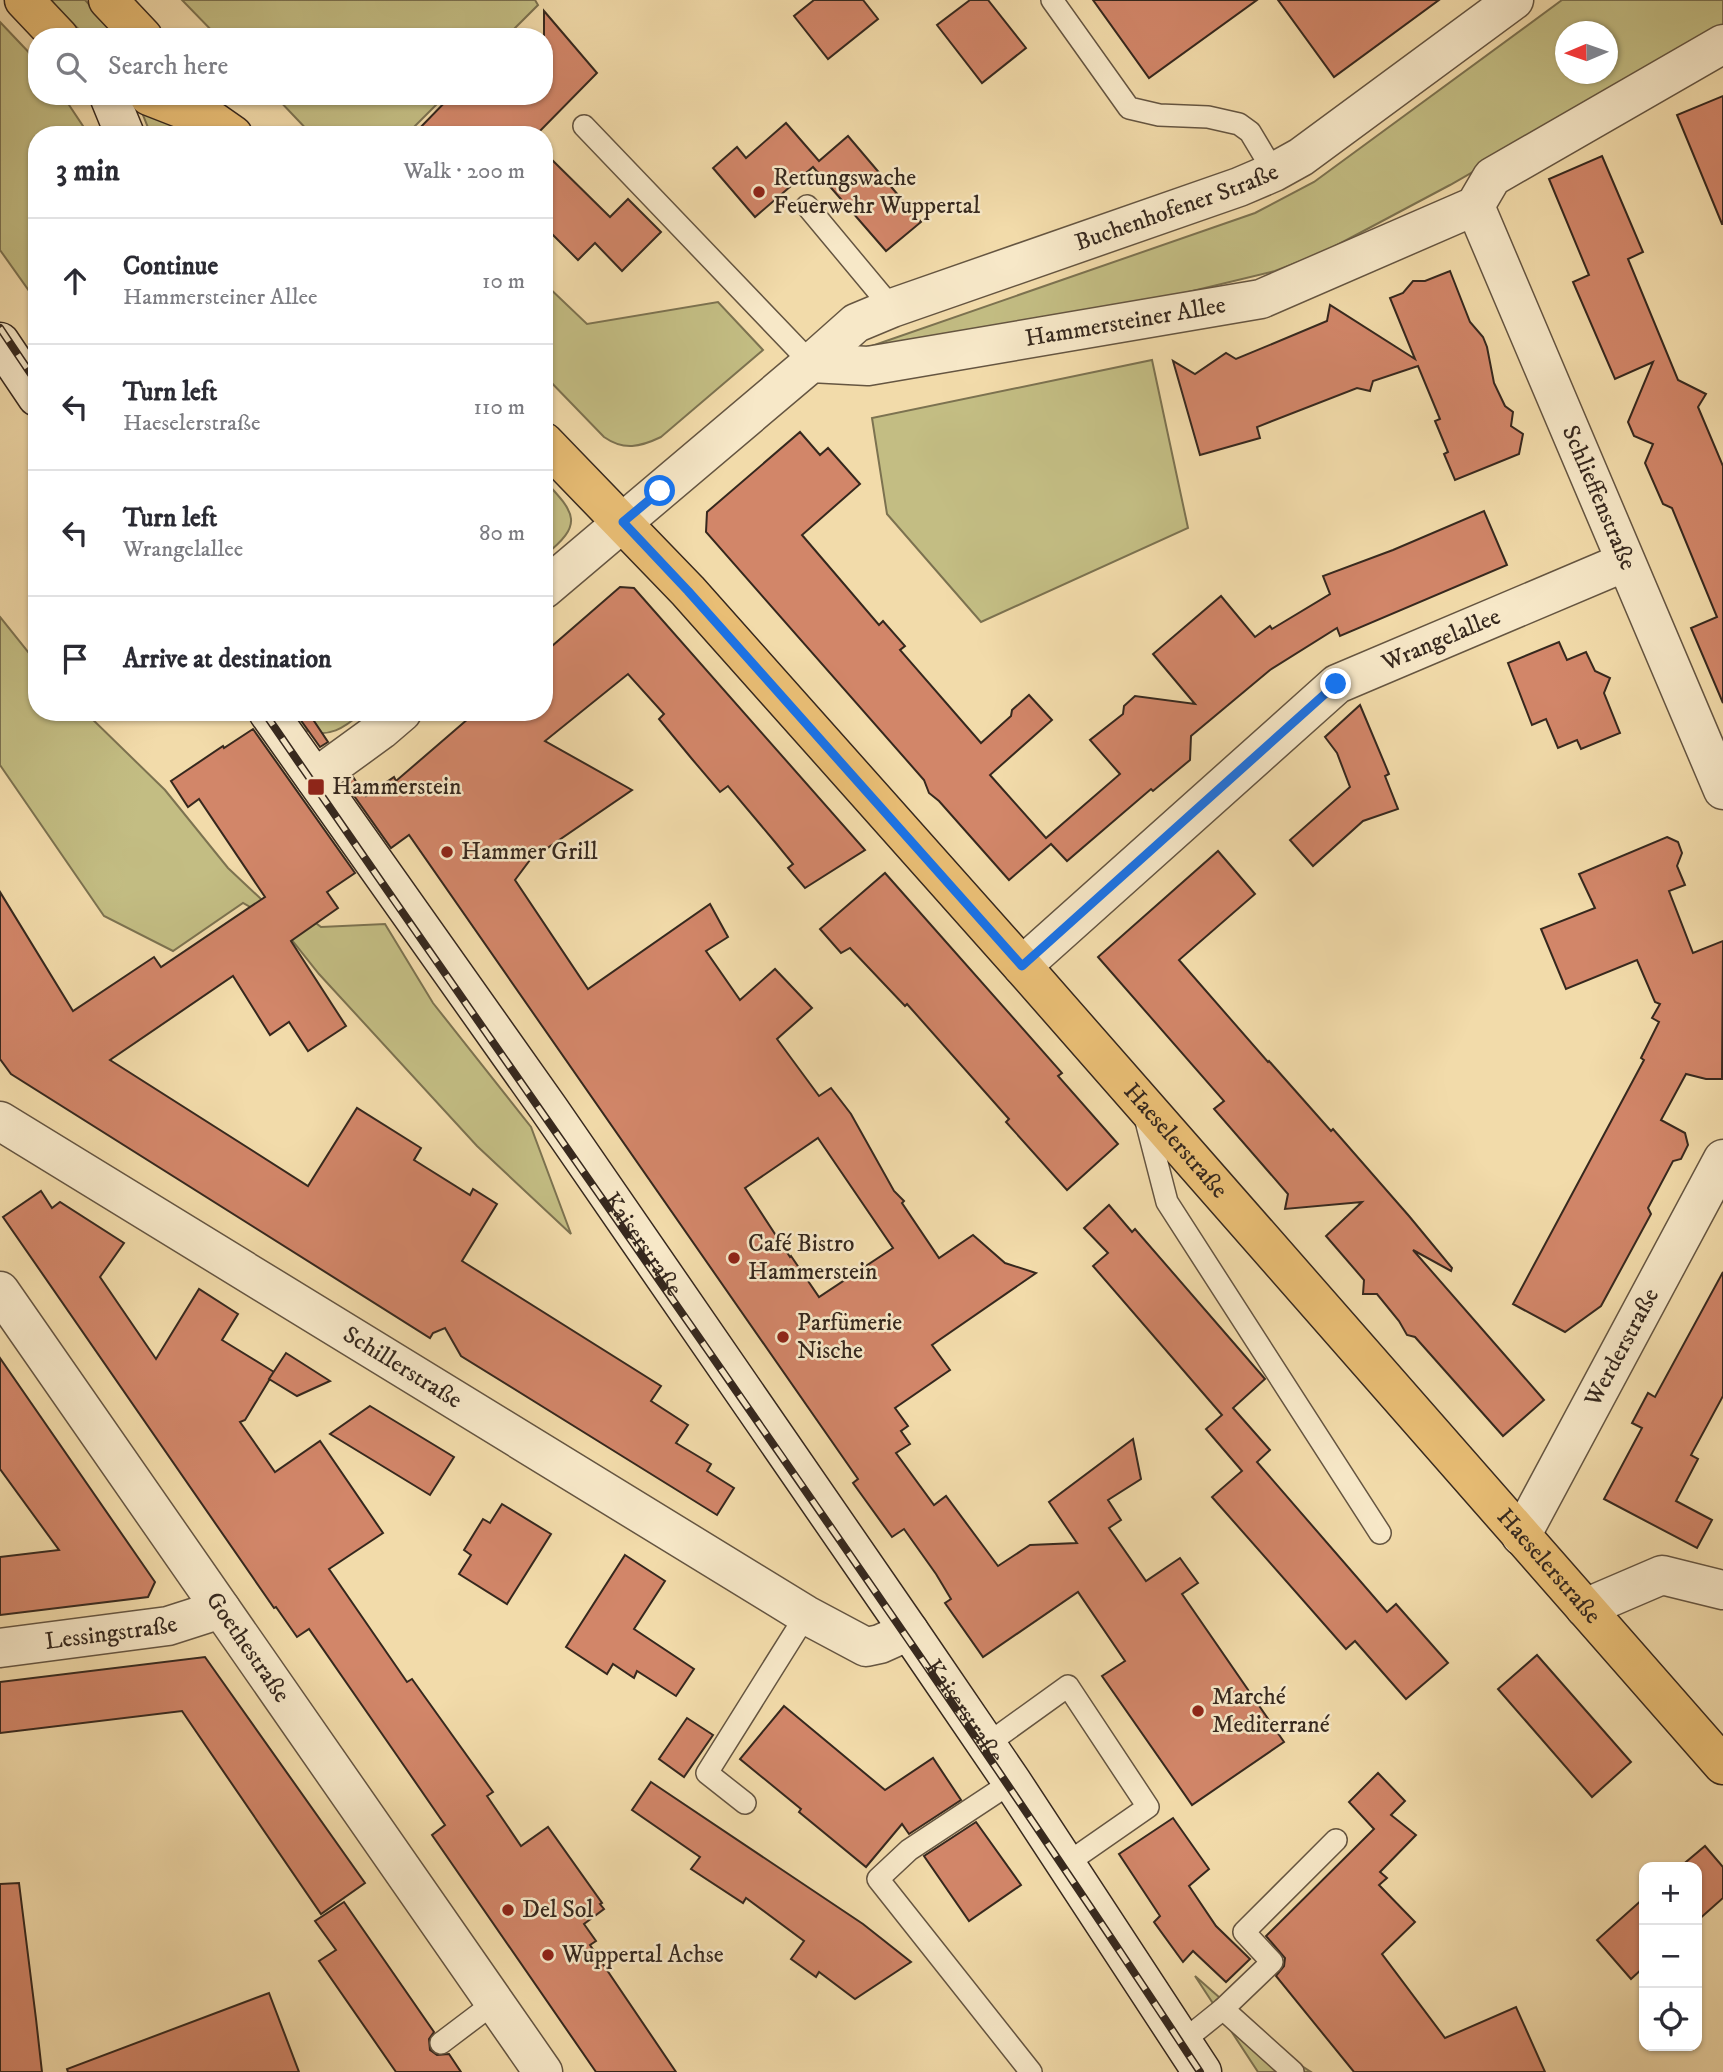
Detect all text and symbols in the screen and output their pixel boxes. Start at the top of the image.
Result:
north arrow [1555,21,1618,84]
search box [28,28,553,105]
icon: search [52,48,90,86]
text: Search here [108,50,228,83]
text: 3 min [56,153,120,190]
text: Walk · 200 m [404,157,525,186]
street label: Buchenhofener Straße [1071,157,1283,258]
place label: Rettungswache Feuerwehr Wuppertal [773,163,981,221]
marker: Rettungswache Feuerwehr Wuppertal [751,184,767,200]
text: Continue [123,250,218,283]
icon: ahead [56,262,94,300]
text: 10 m [482,267,525,296]
text: Hammersteiner Allee [123,283,318,312]
street label: Hammersteiner Allee [1023,290,1228,354]
text: Turn left [123,376,217,409]
icon: left [56,388,94,426]
text: 110 m [474,393,525,422]
text: Haeselerstraße [123,409,261,438]
street label: Schlieffenstraße [1555,421,1643,575]
route start [644,475,675,506]
text: Turn left [123,502,217,535]
icon: left [56,514,94,552]
text: 80 m [479,519,525,548]
text: Wrangelallee [123,535,243,564]
street label: Wrangelallee [1377,601,1505,679]
icon: arrive [56,640,94,678]
text: Arrive at destination [123,643,332,676]
route end [1320,668,1351,699]
place label: Hammerstein [332,772,462,802]
marker: Hammerstein [306,777,326,797]
place label: Hammer Grill [461,837,598,867]
marker: Hammer Grill [439,844,455,860]
street label: Haeselerstraße [1117,1077,1234,1205]
street label: Kaiserstraße [596,1187,689,1302]
place label: Café Bistro Hammerstein [748,1229,878,1287]
marker: Café Bistro Hammerstein [726,1250,742,1266]
street label: Werderstraße [1578,1283,1666,1413]
place label: Parfümerie Nische [797,1308,902,1366]
street label: Schillerstraße [337,1320,468,1416]
marker: Parfümerie Nische [775,1329,791,1345]
street label: Haeselerstraße [1490,1502,1607,1630]
street label: Goethestraße [199,1586,297,1708]
street label: Lessingstraße [43,1609,181,1657]
street label: Kaiserstraße [918,1654,1010,1769]
place label: Marché Mediterrané [1212,1682,1330,1740]
marker: Marché Mediterrané [1190,1703,1206,1719]
map controls [1639,1862,1702,2051]
button: + [1639,1862,1702,1925]
place label: Del Sol [522,1895,594,1925]
marker: Del Sol [500,1902,516,1918]
button: − [1639,1925,1702,1988]
place label: Wuppertal Achse [561,1940,724,1970]
marker: Wuppertal Achse [540,1947,556,1963]
button: locate [1639,1988,1702,2051]

